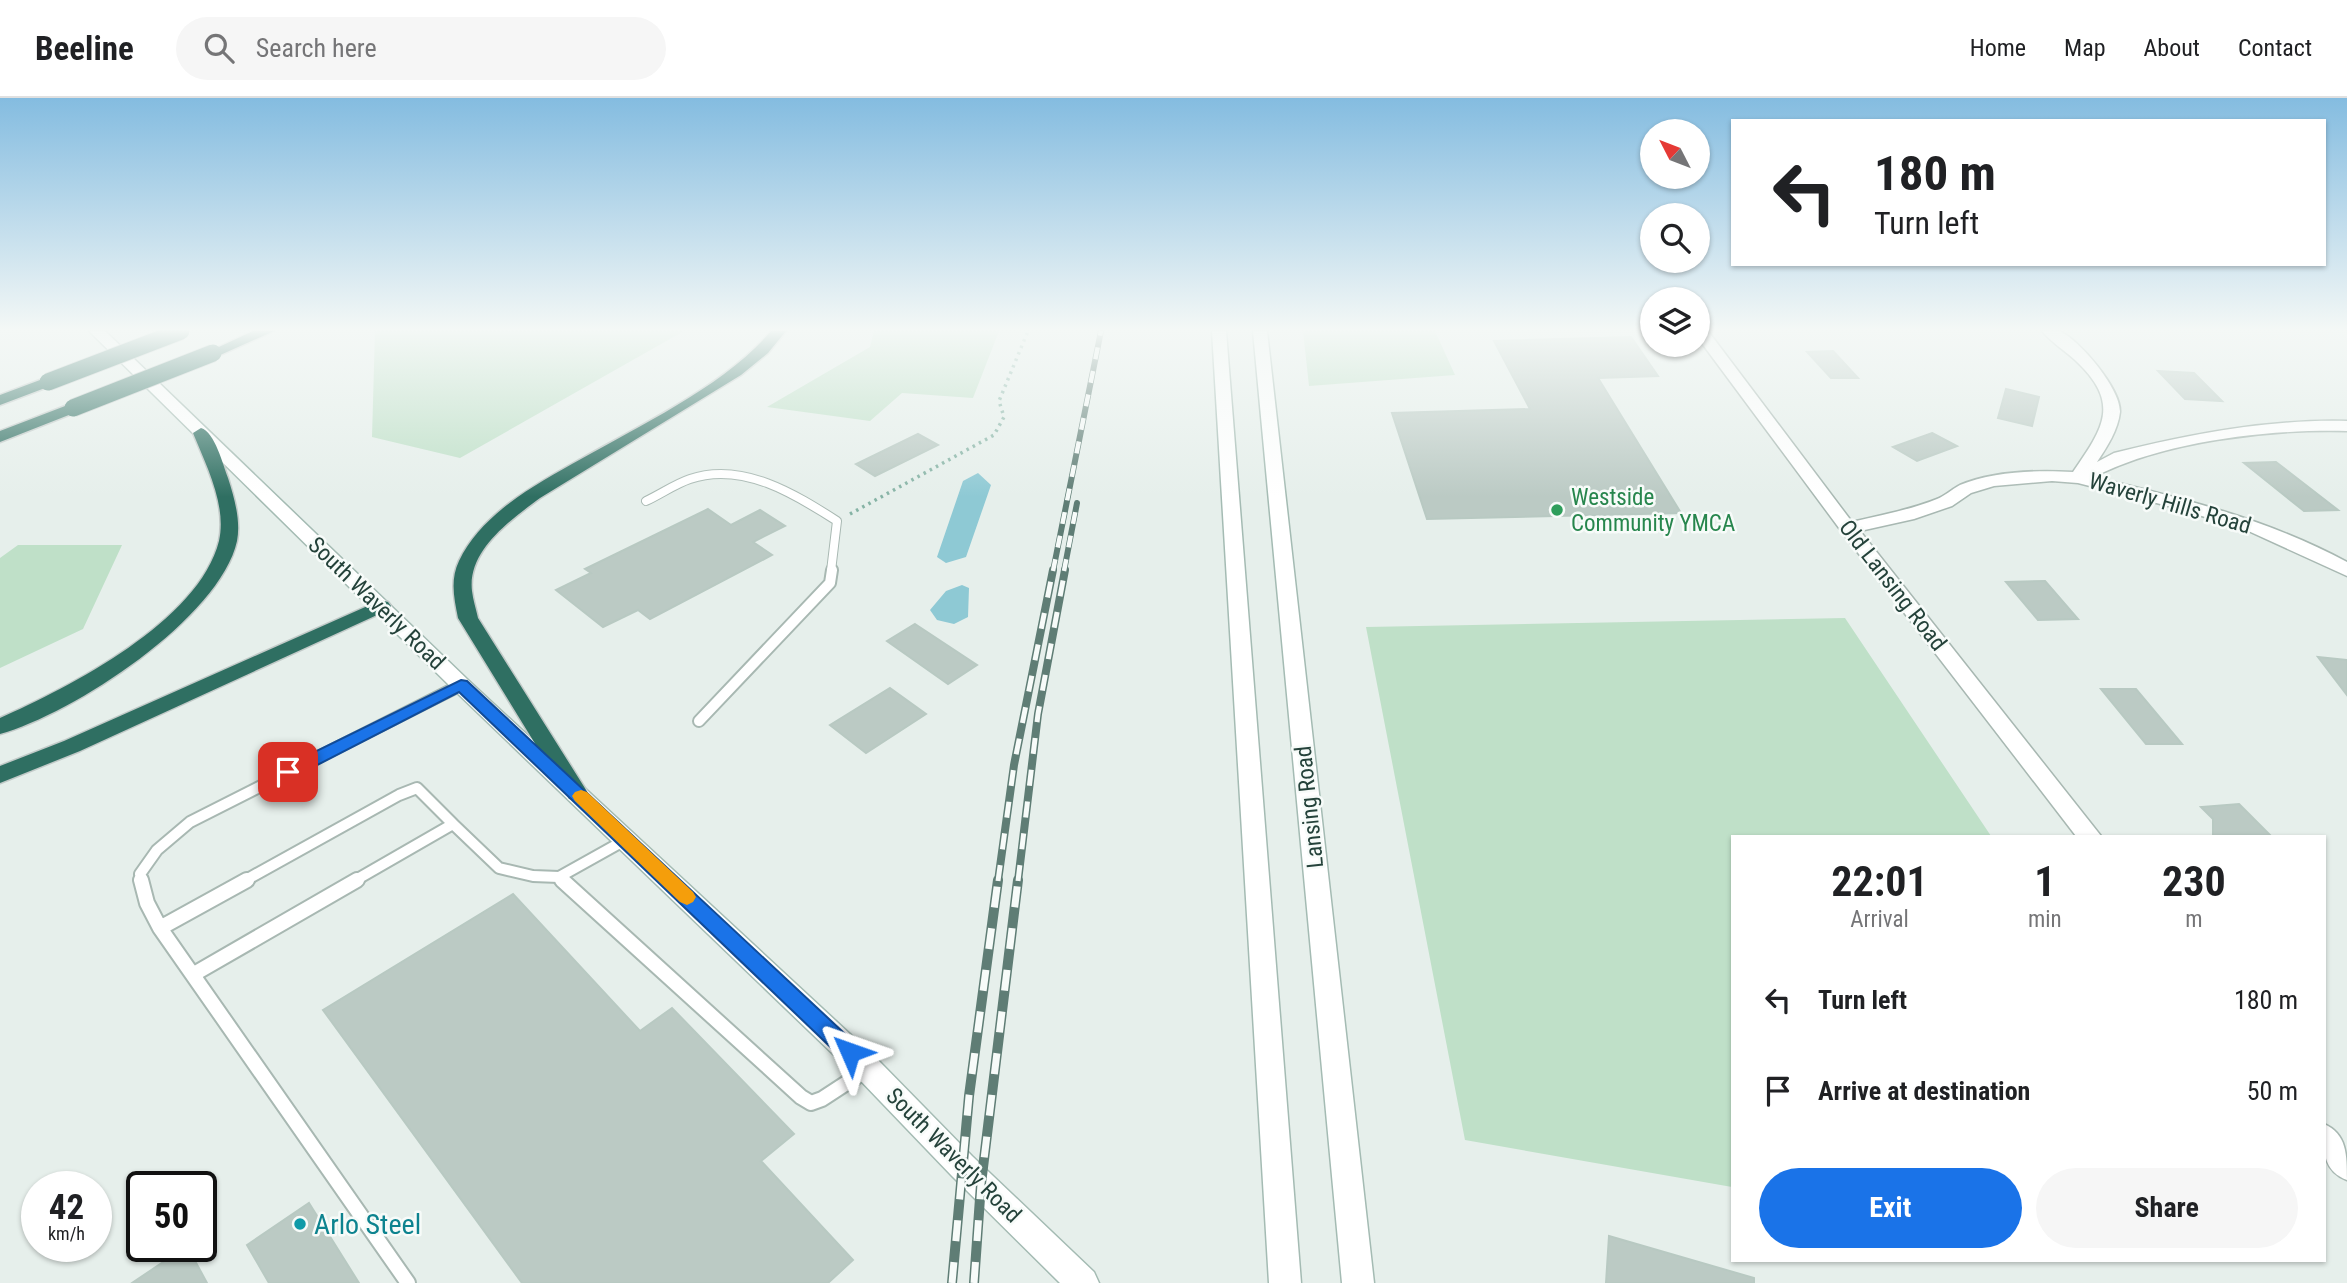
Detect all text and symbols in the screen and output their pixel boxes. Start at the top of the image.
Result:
search box [176,17,666,80]
text: Beeline [35,29,134,68]
icon: search [200,29,238,67]
text: Search here [256,33,377,63]
text: Home [1970,34,2026,62]
text: Map [2064,34,2106,62]
text: About [2144,34,2200,62]
text: Contact [2238,34,2312,62]
north arrow [1640,119,1710,189]
map controls [1640,119,1710,357]
text: 180 m [1874,145,1996,202]
icon: left [1759,147,1850,238]
button: search [1640,203,1710,273]
text: Turn left [1874,204,1979,242]
button: layers [1640,287,1710,357]
street label: Waverly Hills Road [2086,467,2254,540]
place label: Westside Community YMCA [1571,484,1735,537]
marker: Westside Community YMCA [1549,502,1565,518]
street label: Old Lansing Road [1833,515,1952,656]
street label: South Waverly Road [303,531,451,675]
pin [258,742,318,802]
street label: Lansing Road [1290,744,1329,869]
icon: arrive [269,753,307,791]
text: 22:01 [1831,857,1928,906]
text: 1 [2034,857,2055,906]
text: 230 [2162,857,2226,906]
text: Arrival [1850,906,1909,933]
text: min [2028,906,2062,933]
text: m [2185,906,2202,933]
icon: left [1759,981,1797,1019]
text: Turn left [1818,985,1907,1015]
text: 180 m [2234,985,2298,1015]
position arrow [813,1015,887,1089]
icon: arrive [1759,1072,1797,1110]
text: Arrive at destination [1818,1076,2030,1106]
text: 50 m [2247,1076,2298,1106]
street label: South Waverly Road [881,1082,1027,1228]
button: Exit [1759,1168,2022,1248]
button: Share [2036,1168,2298,1248]
speed limit sign: 50 [126,1171,217,1262]
text: 42 [49,1187,84,1228]
place label: Arlo Steel [314,1208,421,1241]
marker: Arlo Steel [292,1216,308,1232]
text: km/h [48,1223,85,1244]

